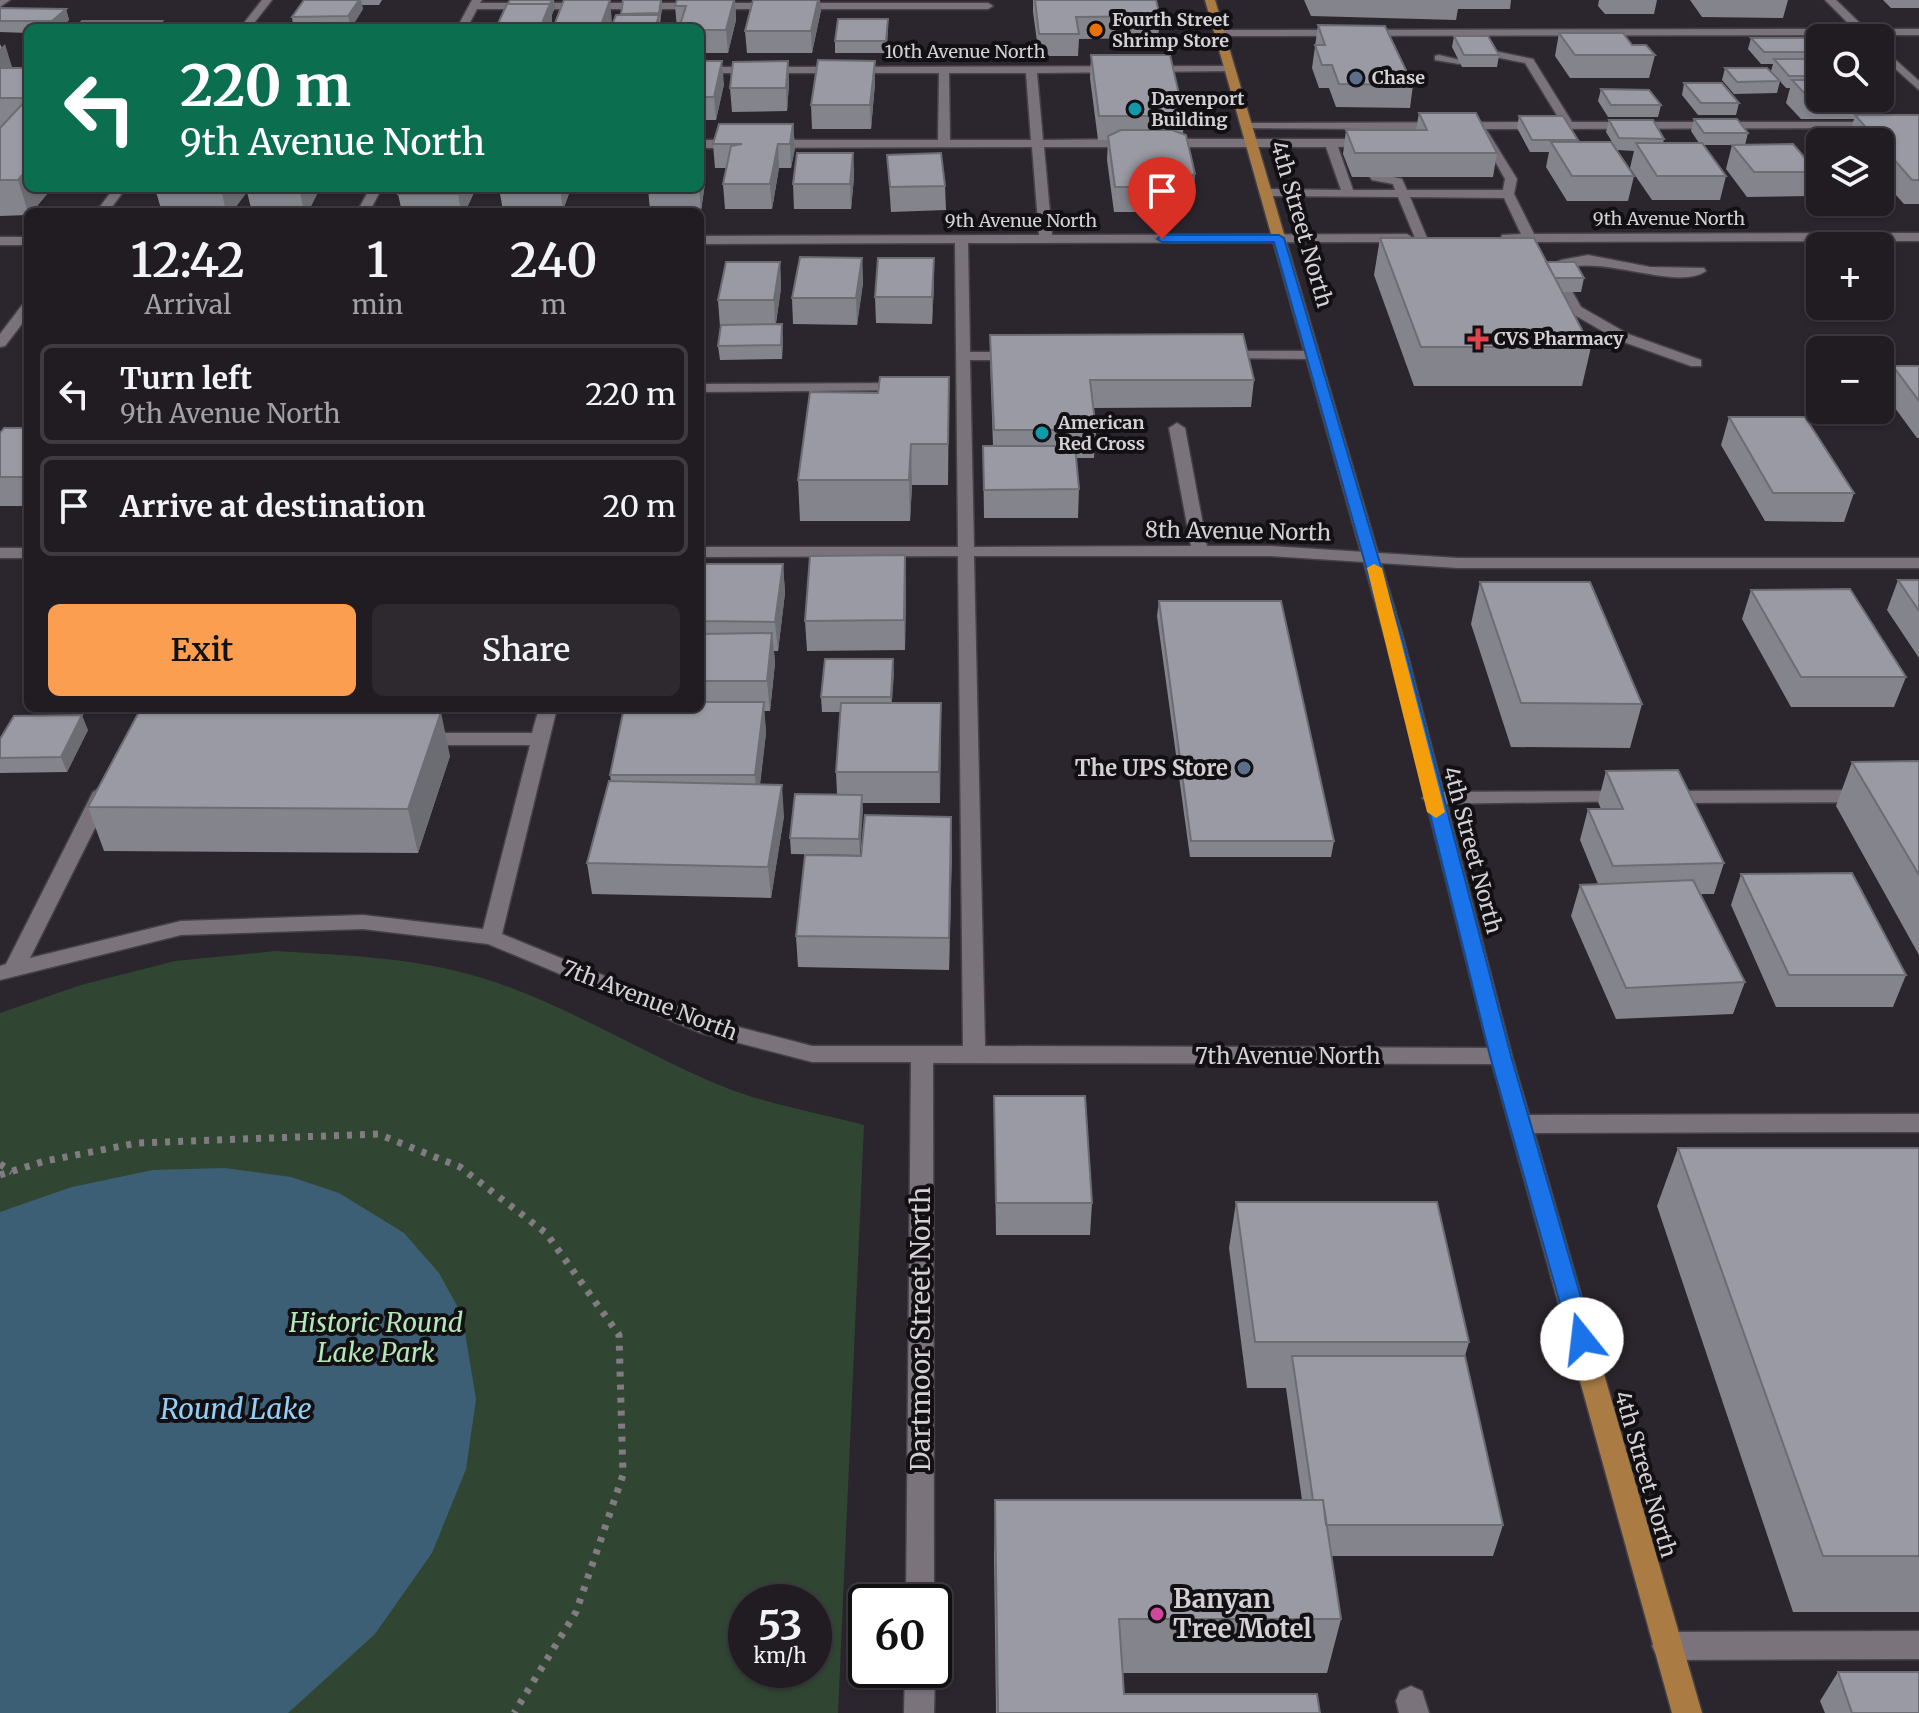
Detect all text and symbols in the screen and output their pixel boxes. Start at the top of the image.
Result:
place label: Fourth Street Shrimp Store [1112,8,1230,52]
marker: Fourth Street Shrimp Store [1087,21,1105,39]
map controls [1806,24,1894,424]
button: search [1806,24,1894,112]
street label: 10th Avenue North [885,40,1045,63]
text: 220 m [180,51,351,121]
icon: left [48,56,152,160]
place label: Chase [1372,66,1425,89]
marker: Chase [1347,69,1365,87]
place label: Davenport Building [1151,87,1245,131]
marker: Davenport Building [1126,100,1144,118]
text: 9th Avenue North [180,120,485,165]
button: layers [1806,128,1894,216]
street label: 4th Street North [1265,137,1339,311]
pin [1128,157,1196,239]
icon: arrive [1140,169,1184,213]
street label: 9th Avenue North [1593,207,1745,230]
street label: 9th Avenue North [945,209,1097,232]
text: 12:42 [131,230,245,290]
text: 1 [367,230,388,290]
text: 240 [510,230,598,290]
button: + [1806,232,1894,320]
text: Arrival [144,288,231,321]
text: min [352,288,403,321]
text: m [541,288,567,321]
place label: CVS Pharmacy [1494,327,1624,350]
marker: CVS Pharmacy [1469,330,1487,348]
button: − [1806,336,1894,424]
text: Turn left [120,359,252,397]
icon: left [52,372,96,416]
text: 220 m [585,375,676,413]
text: 9th Avenue North [120,397,340,430]
place label: American Red Cross [1057,411,1145,455]
marker: American Red Cross [1033,424,1051,442]
icon: arrive [52,484,96,528]
text: Arrive at destination [120,487,426,525]
text: 20 m [603,487,676,525]
street label: 8th Avenue North [1145,515,1332,547]
button: Exit [48,604,356,696]
button: Share [372,604,680,696]
place label: The UPS Store [1075,754,1228,782]
marker: The UPS Store [1235,759,1253,777]
street label: 4th Street North [1437,763,1509,937]
street label: 7th Avenue North [558,954,742,1046]
street label: 7th Avenue North [1195,1042,1381,1070]
street label: Dartmoor Street North [904,1187,937,1471]
position arrow [1540,1297,1624,1381]
park label: Historic Round Lake Park [288,1306,463,1369]
street label: 4th Street North [1609,1387,1683,1561]
water label: Round Lake [160,1391,312,1427]
place label: Banyan Tree Motel [1173,1582,1312,1645]
speed limit sign: 60 [848,1584,952,1688]
text: 53 [758,1601,802,1651]
marker: Banyan Tree Motel [1148,1605,1166,1623]
text: km/h [754,1643,806,1668]

